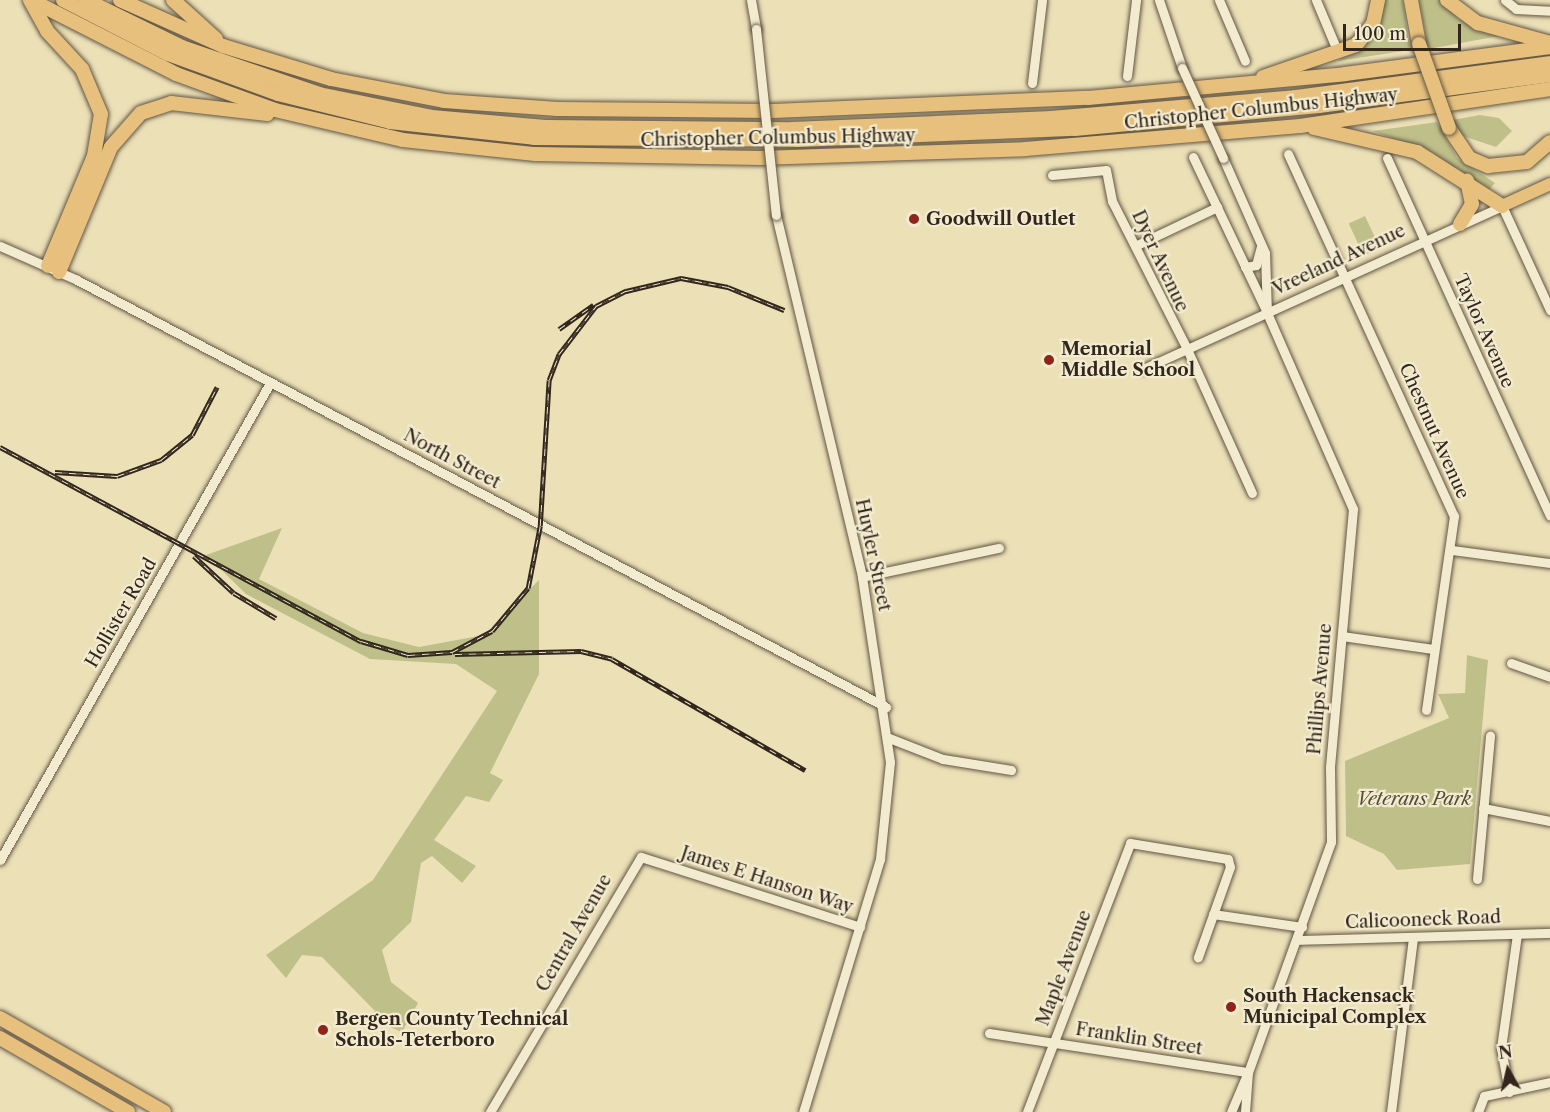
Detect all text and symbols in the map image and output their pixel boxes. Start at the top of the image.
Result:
scale bar [1346,12,1464,50]
text: 100 m [1354,23,1406,45]
street label: Christopher Columbus Highway [1123,84,1399,134]
street label: Christopher Columbus Highway [640,125,916,151]
street label: Dyer Avenue [1127,206,1193,316]
place label: Goodwill Outlet [926,208,1076,230]
marker: Goodwill Outlet [907,212,921,226]
street label: Vreeland Avenue [1269,220,1409,300]
street label: Taylor Avenue [1449,270,1519,392]
place label: Memorial Middle School [1061,339,1195,382]
marker: Memorial Middle School [1042,353,1056,367]
street label: Chestnut Avenue [1394,360,1474,502]
street label: North Street [400,424,504,494]
street label: Huyler Street [851,497,895,613]
street label: Hollister Road [81,554,161,672]
street label: Phillips Avenue [1303,622,1337,756]
park label: Veterans Park [1357,788,1471,810]
street label: James E Hanson Way [678,842,856,918]
street label: Central Avenue [531,870,617,996]
street label: Calicooneck Road [1345,906,1501,934]
street label: Maple Avenue [1032,907,1096,1029]
place label: South Hackensack Municipal Complex [1243,986,1426,1028]
marker: South Hackensack Municipal Complex [1224,1000,1238,1014]
place label: Bergen County Technical Schols-Teterboro [335,1009,569,1052]
street label: Franklin Street [1074,1018,1204,1060]
marker: Bergen County Technical Schols-Teterboro [316,1023,330,1037]
north arrow [1478,1040,1538,1100]
text: N [1497,1041,1514,1063]

